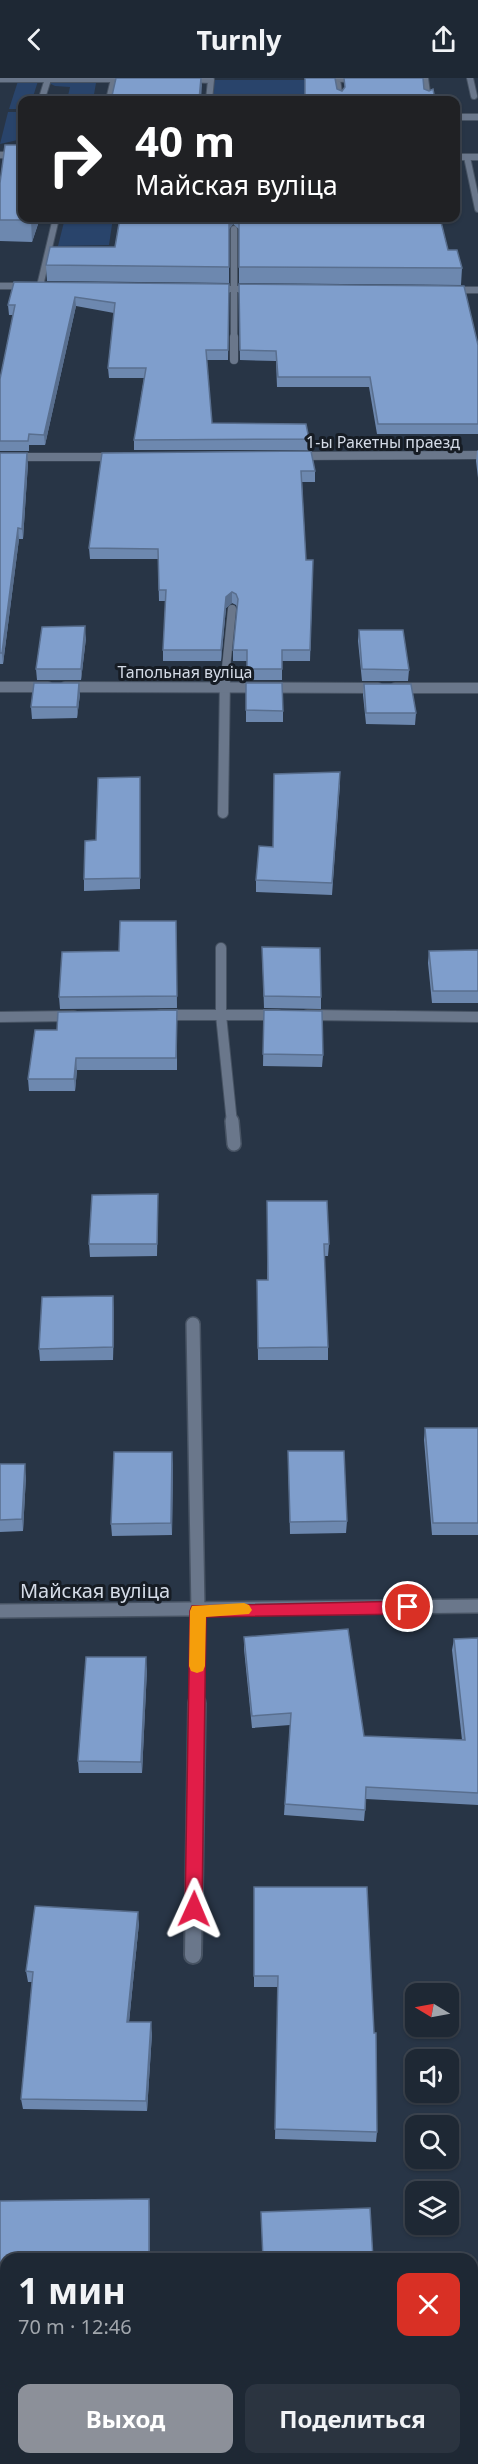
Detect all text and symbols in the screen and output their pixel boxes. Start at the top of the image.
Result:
text: Turnly [197,21,281,58]
icon: back [18,23,51,56]
icon: share [427,23,460,56]
text: 40 m [135,112,235,169]
icon: right [36,120,114,198]
text: Майская вуліца [135,166,338,203]
street label: 1-ы Ракетны праезд [306,431,460,453]
street label: Тапольная вуліца [118,661,253,683]
street label: Майская вуліца [20,1577,170,1604]
pin [382,1581,433,1632]
icon: arrive [391,1590,424,1623]
position arrow [162,1877,226,1941]
north arrow [405,1983,459,2037]
map controls [405,1983,459,2235]
button: sound [405,2049,459,2103]
button: search [405,2115,459,2169]
button: layers [405,2181,459,2235]
text: 1 мин [18,2266,126,2315]
button: close [397,2273,460,2336]
text: 70 m · 12:46 [18,2313,132,2340]
button: Выход [18,2384,233,2453]
button: Поделиться [245,2384,460,2453]

